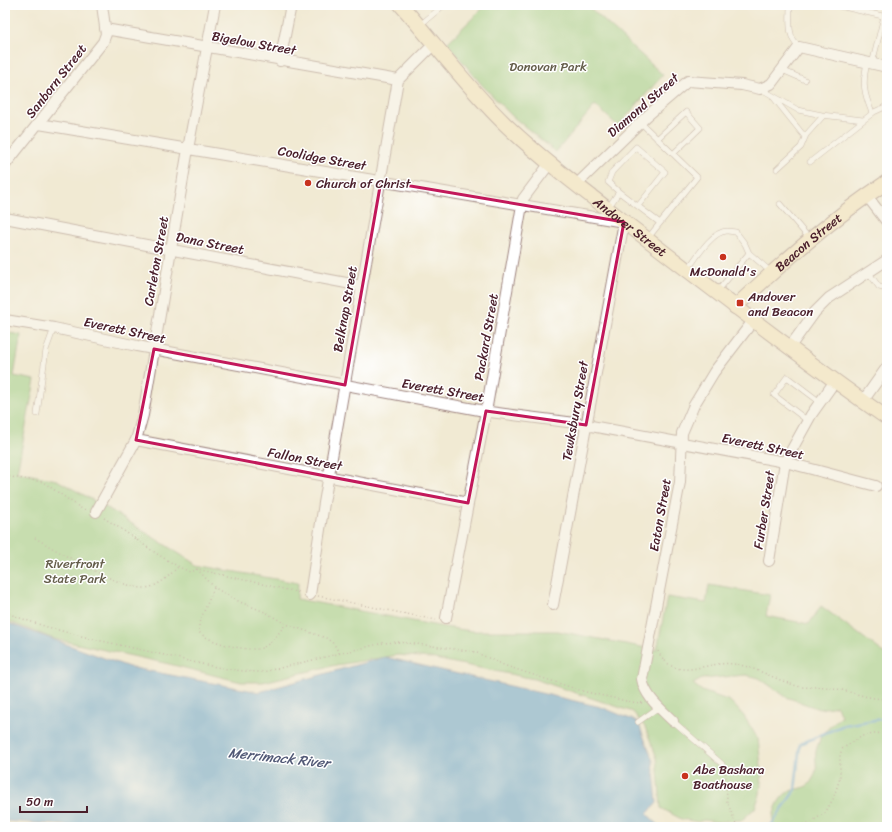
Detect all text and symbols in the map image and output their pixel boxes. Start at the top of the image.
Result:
street label: Bigelow Street [210,24,299,62]
street label: Sanborn Street [19,39,93,123]
park label: Donovan Park [509,55,587,78]
street label: Diamond Street [602,67,685,143]
street label: Coolidge Street [276,139,369,177]
place label: Church of Christ [316,172,411,195]
marker: Church of Christ [303,178,313,188]
street label: Andover Street [588,190,673,263]
street label: Beacon Street [769,206,847,277]
street label: Carleton Street [137,214,175,308]
street label: Dana Street [174,225,246,261]
marker: McDonald's [718,252,728,262]
place label: McDonald's [690,260,756,283]
street label: Belknap Street [326,264,364,354]
place label: Andover and Beacon [747,285,813,323]
street label: Packard Street [467,291,505,382]
marker: Andover and Beacon [735,298,745,308]
street label: Everett Street [82,310,169,350]
street label: Tewksbury Street [555,358,595,463]
street label: Everett Street [400,371,486,409]
street label: Everett Street [720,426,807,466]
street label: Fallon Street [266,441,345,478]
street label: Furber Street [746,468,782,551]
street label: Eaton Street [642,476,678,553]
park label: Riverfront State Park [44,552,106,590]
water label: Merrimack River [227,740,334,776]
place label: Abe Bashara Boathouse [692,758,765,796]
marker: Abe Bashara Boathouse [680,771,690,781]
scale bar [20,788,87,814]
text: 50 m [26,791,53,813]

